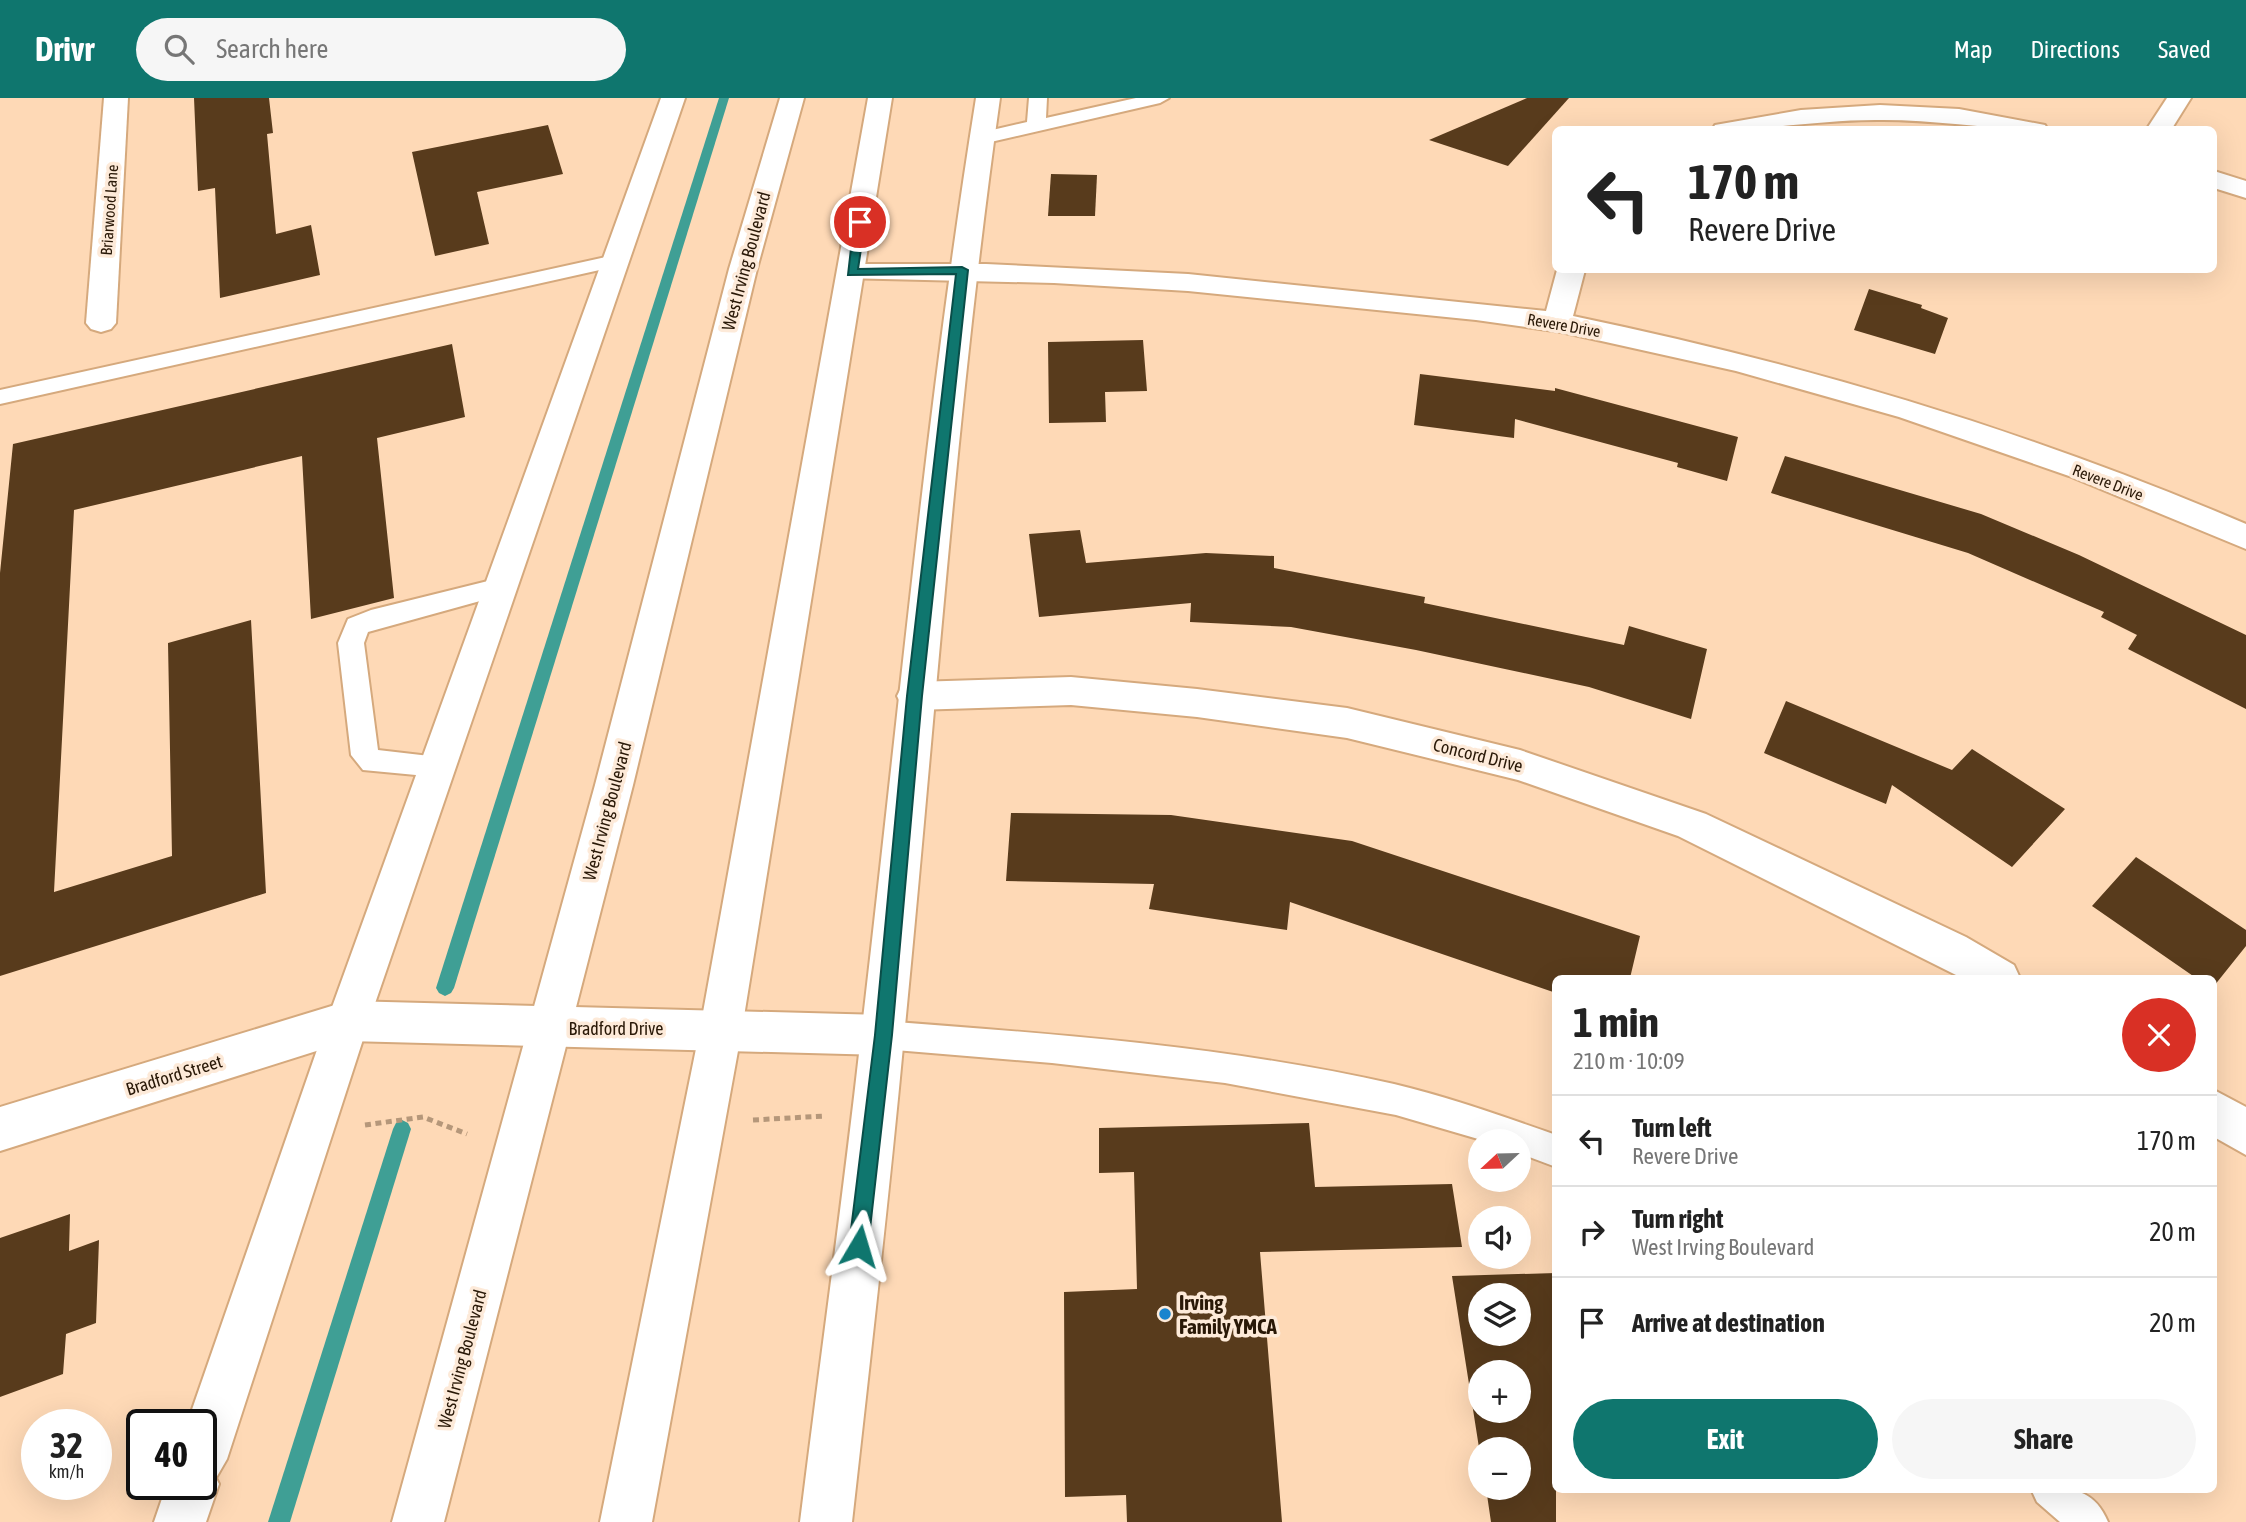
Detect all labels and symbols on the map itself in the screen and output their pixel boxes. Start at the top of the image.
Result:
street label: Briarwood Lane [97,164,121,256]
street label: West Irving Boulevard [717,189,775,333]
pin [830,192,890,252]
street label: Revere Drive [1526,310,1602,340]
street label: Revere Drive [2070,460,2146,504]
street label: Concord Drive [1431,734,1525,776]
street label: West Irving Boulevard [578,739,636,883]
street label: Bradford Drive [568,1018,664,1039]
street label: Bradford Street [123,1050,225,1100]
north arrow [1468,1129,1531,1192]
position arrow [822,1209,896,1283]
street label: West Irving Boulevard [433,1287,491,1431]
place label: Irving Family YMCA [1179,1290,1278,1338]
marker: Irving Family YMCA [1157,1306,1173,1322]
speed limit sign: 40 [126,1409,217,1500]

